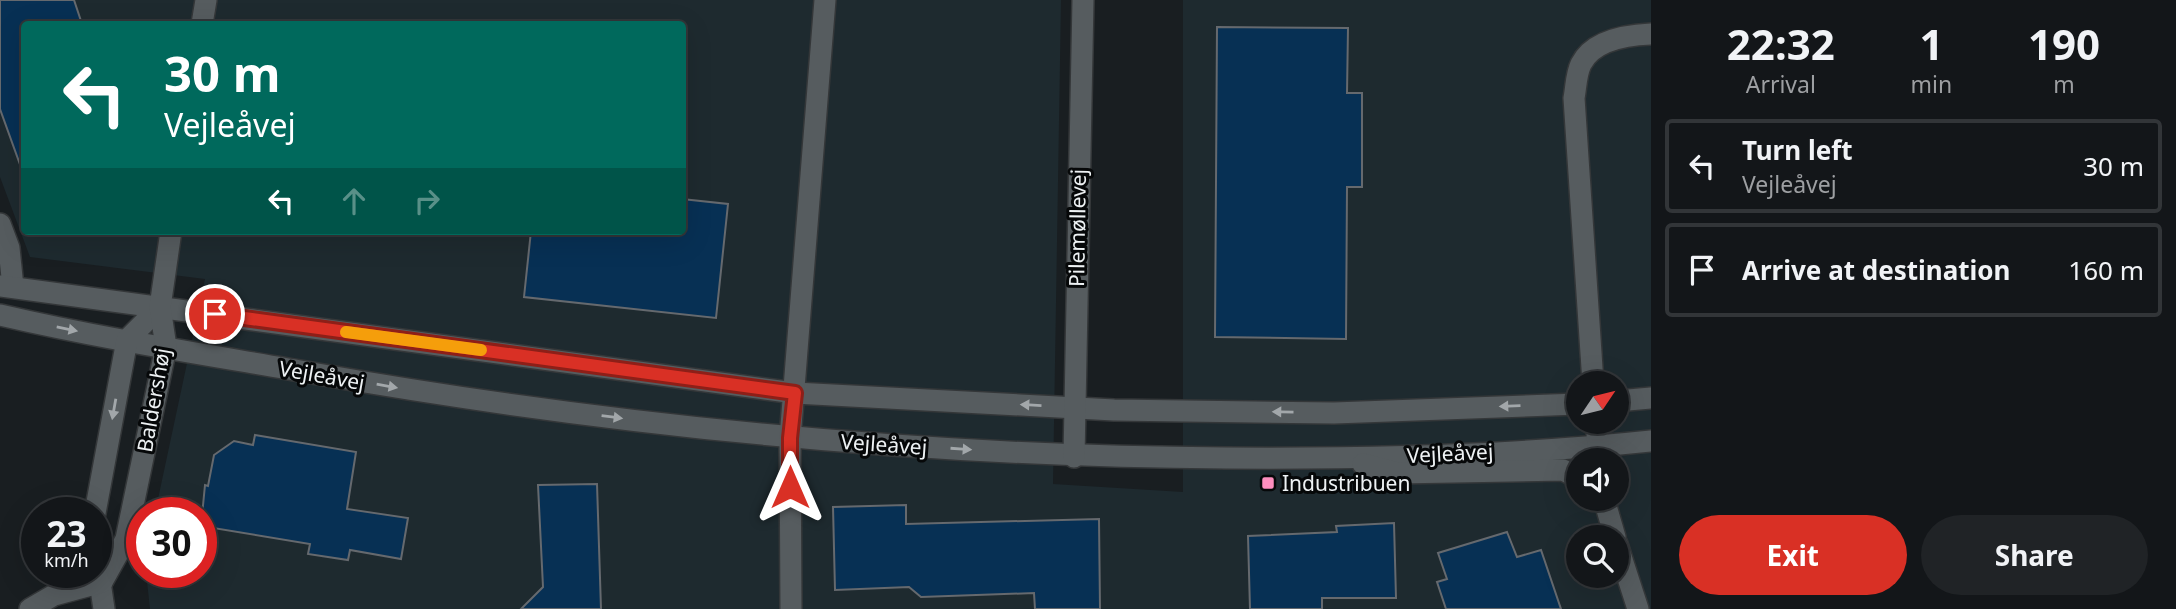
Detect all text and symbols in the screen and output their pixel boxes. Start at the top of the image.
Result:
text: 22:32 [1727,15,1835,72]
text: 1 [1919,15,1943,72]
text: 190 [2028,15,2100,72]
text: 30 m [164,40,281,106]
icon: left [49,49,140,140]
text: Arrival [1746,68,1816,100]
text: min [1911,68,1952,100]
text: m [2053,68,2075,100]
text: Vejleåvej [164,103,296,146]
text: Turn left [1742,132,1853,168]
icon: left [1683,147,1721,185]
text: 30 m [2083,148,2144,184]
text: Vejleåvej [1742,168,1837,200]
street label: Pilemøllevej [1062,169,1092,287]
icon: left [262,182,300,220]
icon: ahead [335,182,373,220]
icon: right [408,182,446,220]
icon: arrive [1683,251,1721,289]
text: Arrive at destination [1742,252,2011,288]
text: 160 m [2068,252,2144,288]
pin [185,284,245,344]
icon: arrive [196,295,234,333]
one-way arrow [56,324,78,335]
street label: Baldershøj [130,346,176,454]
street label: Vejleåvej [277,354,367,396]
north arrow [1566,371,1629,434]
map controls [1566,371,1629,588]
one-way arrow [376,381,398,392]
one-way arrow [108,398,119,420]
one-way arrow [1020,400,1042,411]
one-way arrow [1499,401,1521,412]
one-way arrow [1272,406,1294,418]
one-way arrow [602,412,624,423]
street label: Vejleåvej [840,427,928,461]
street label: Vejleåvej [1406,437,1494,469]
one-way arrow [950,444,972,455]
button: sound [1566,448,1629,511]
position arrow [753,450,827,524]
place label: Industribuen [1282,469,1410,497]
marker: Industribuen [1260,475,1276,491]
speed limit sign: 30 [126,497,217,588]
text: 23 [46,510,87,557]
button: Exit [1679,515,1907,595]
button: Share [1921,515,2148,595]
button: search [1566,525,1629,588]
text: km/h [44,548,89,572]

